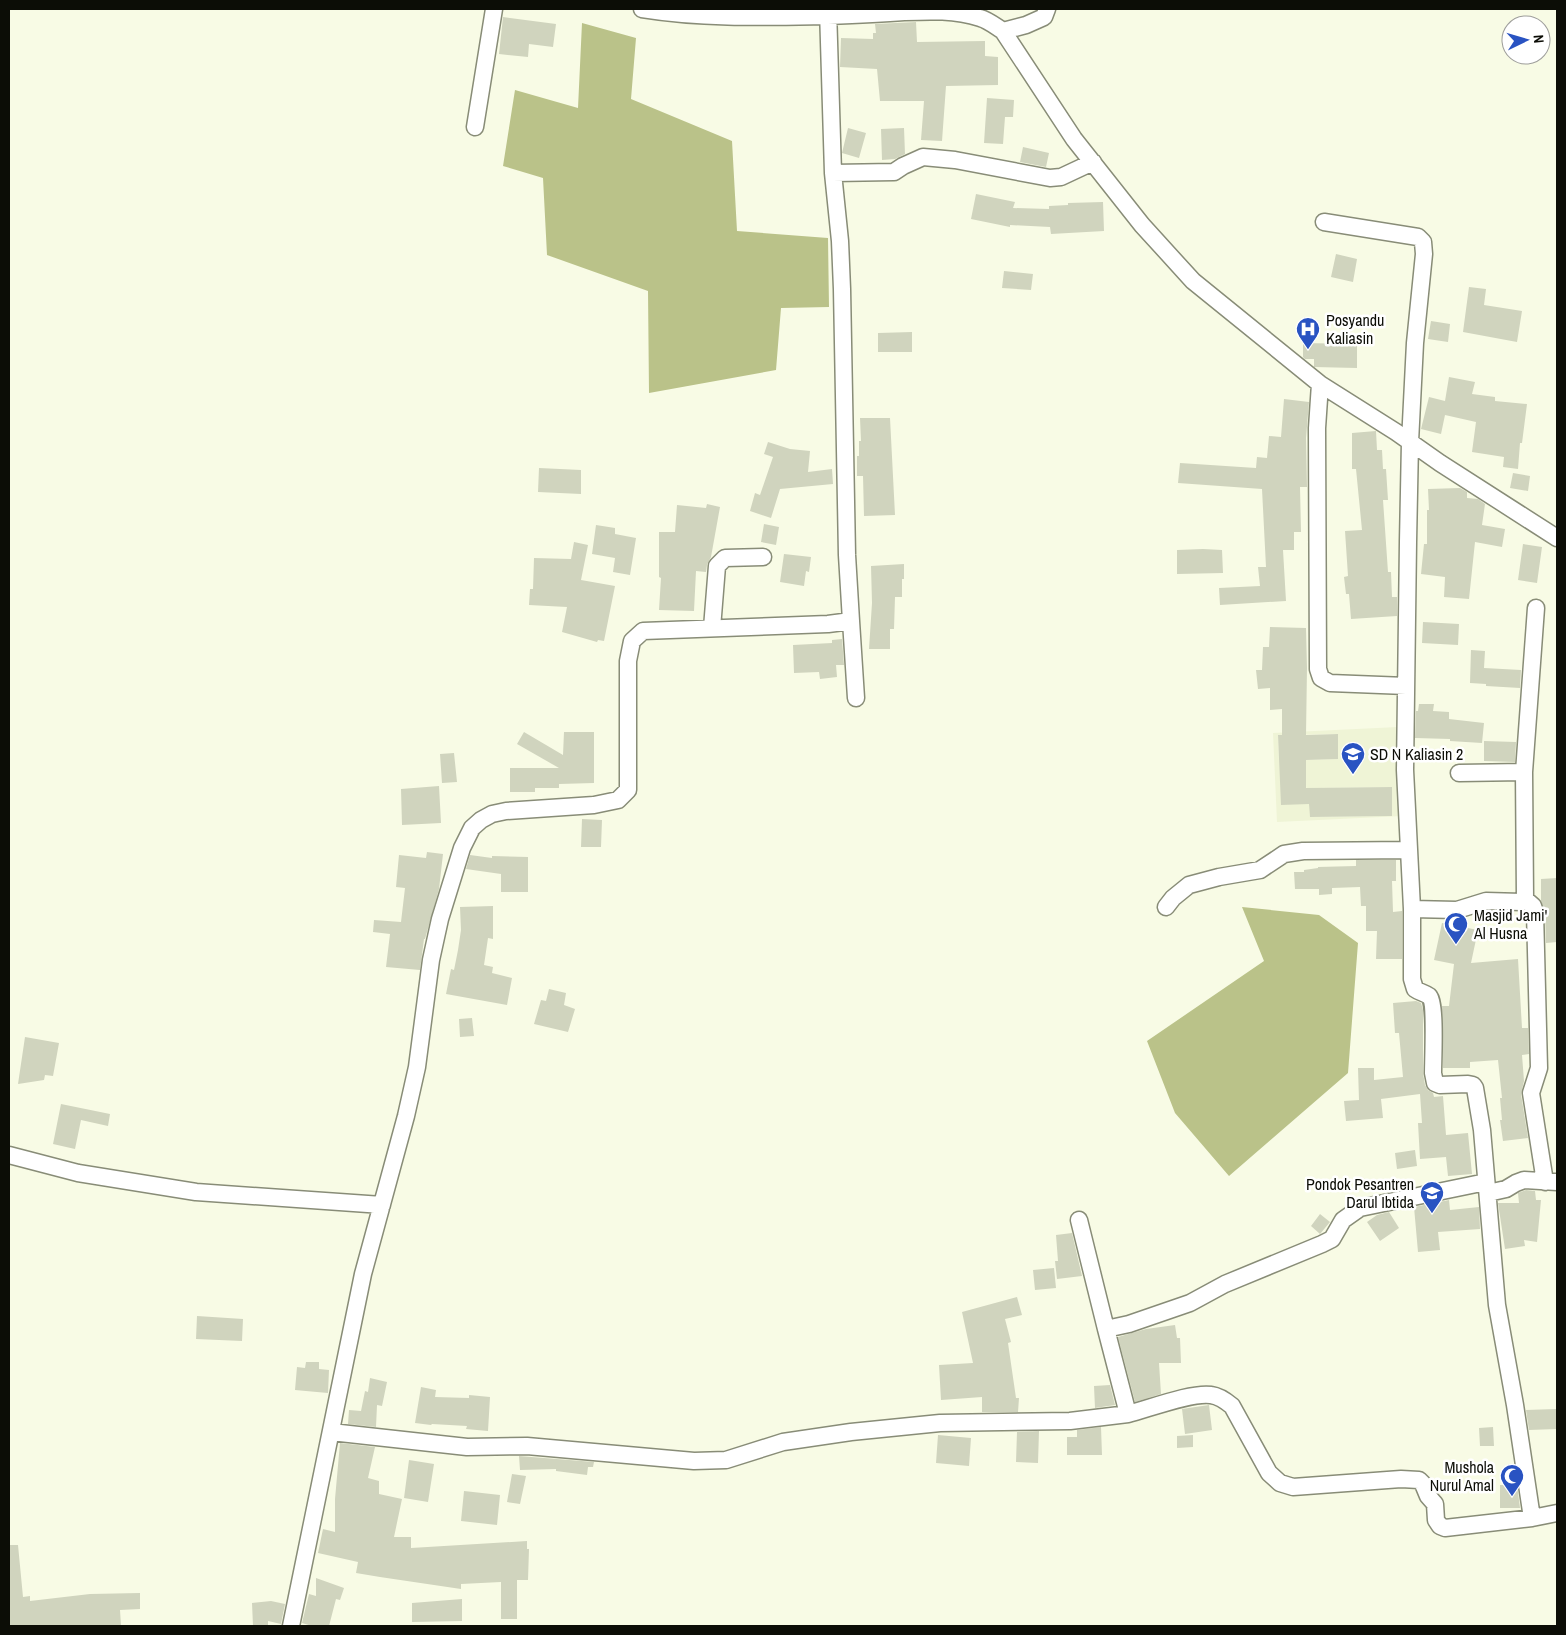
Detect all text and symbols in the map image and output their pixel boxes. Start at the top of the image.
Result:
north arrow [1501,15,1551,65]
text: N [1530,34,1548,44]
place label: Posyandu Kaliasin [1326,309,1384,349]
hospital icon: Posyandu Kaliasin [1295,316,1321,350]
school or university icon: SD N Kaliasin 2 [1340,741,1366,775]
place label: SD N Kaliasin 2 [1370,743,1463,765]
place label: Masjid Jami' Al Husna [1473,904,1547,944]
mosque icon: Masjid Jami' Al Husna [1443,911,1469,945]
place label: Pondok Pesantren Darul Ibtida [1306,1173,1415,1213]
school or university icon: Pondok Pesantren Darul Ibtida [1419,1180,1445,1214]
place label: Mushola Nurul Amal [1430,1456,1495,1496]
mosque icon: Mushola Nurul Amal [1499,1463,1525,1497]

